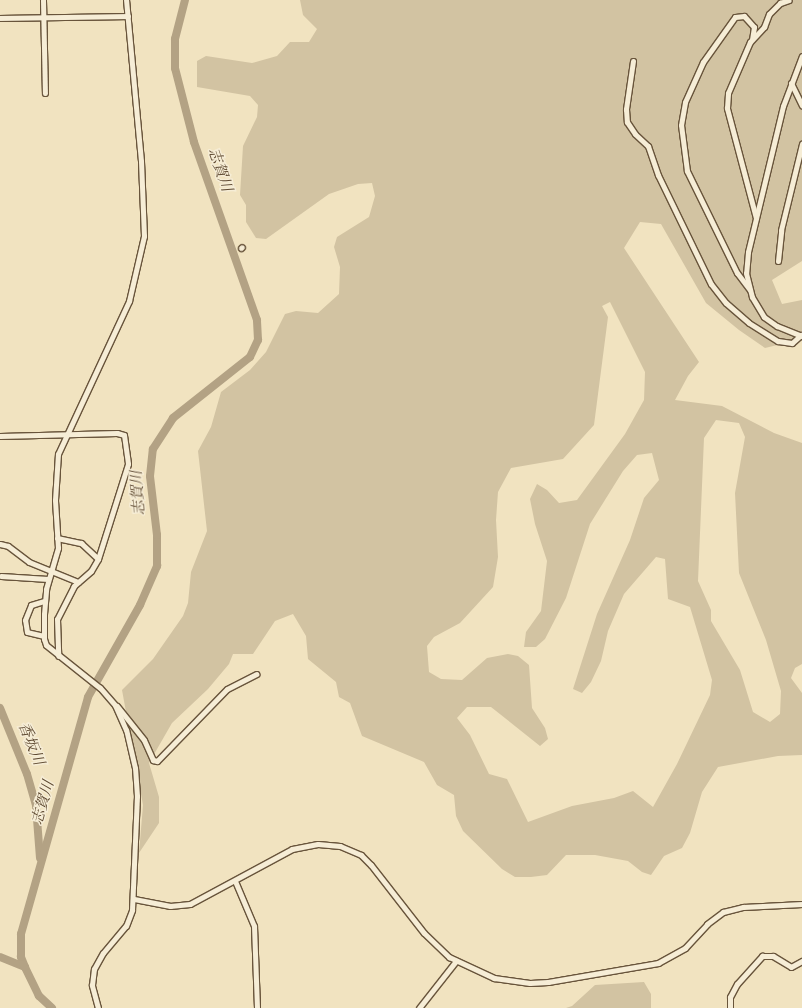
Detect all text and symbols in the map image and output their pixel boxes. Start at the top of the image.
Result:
water label: 志賀川 [203,146,235,194]
water label: 志賀川 [128,470,150,516]
water label: 香坂川 [13,720,47,768]
water label: 志賀川 [29,779,59,827]

